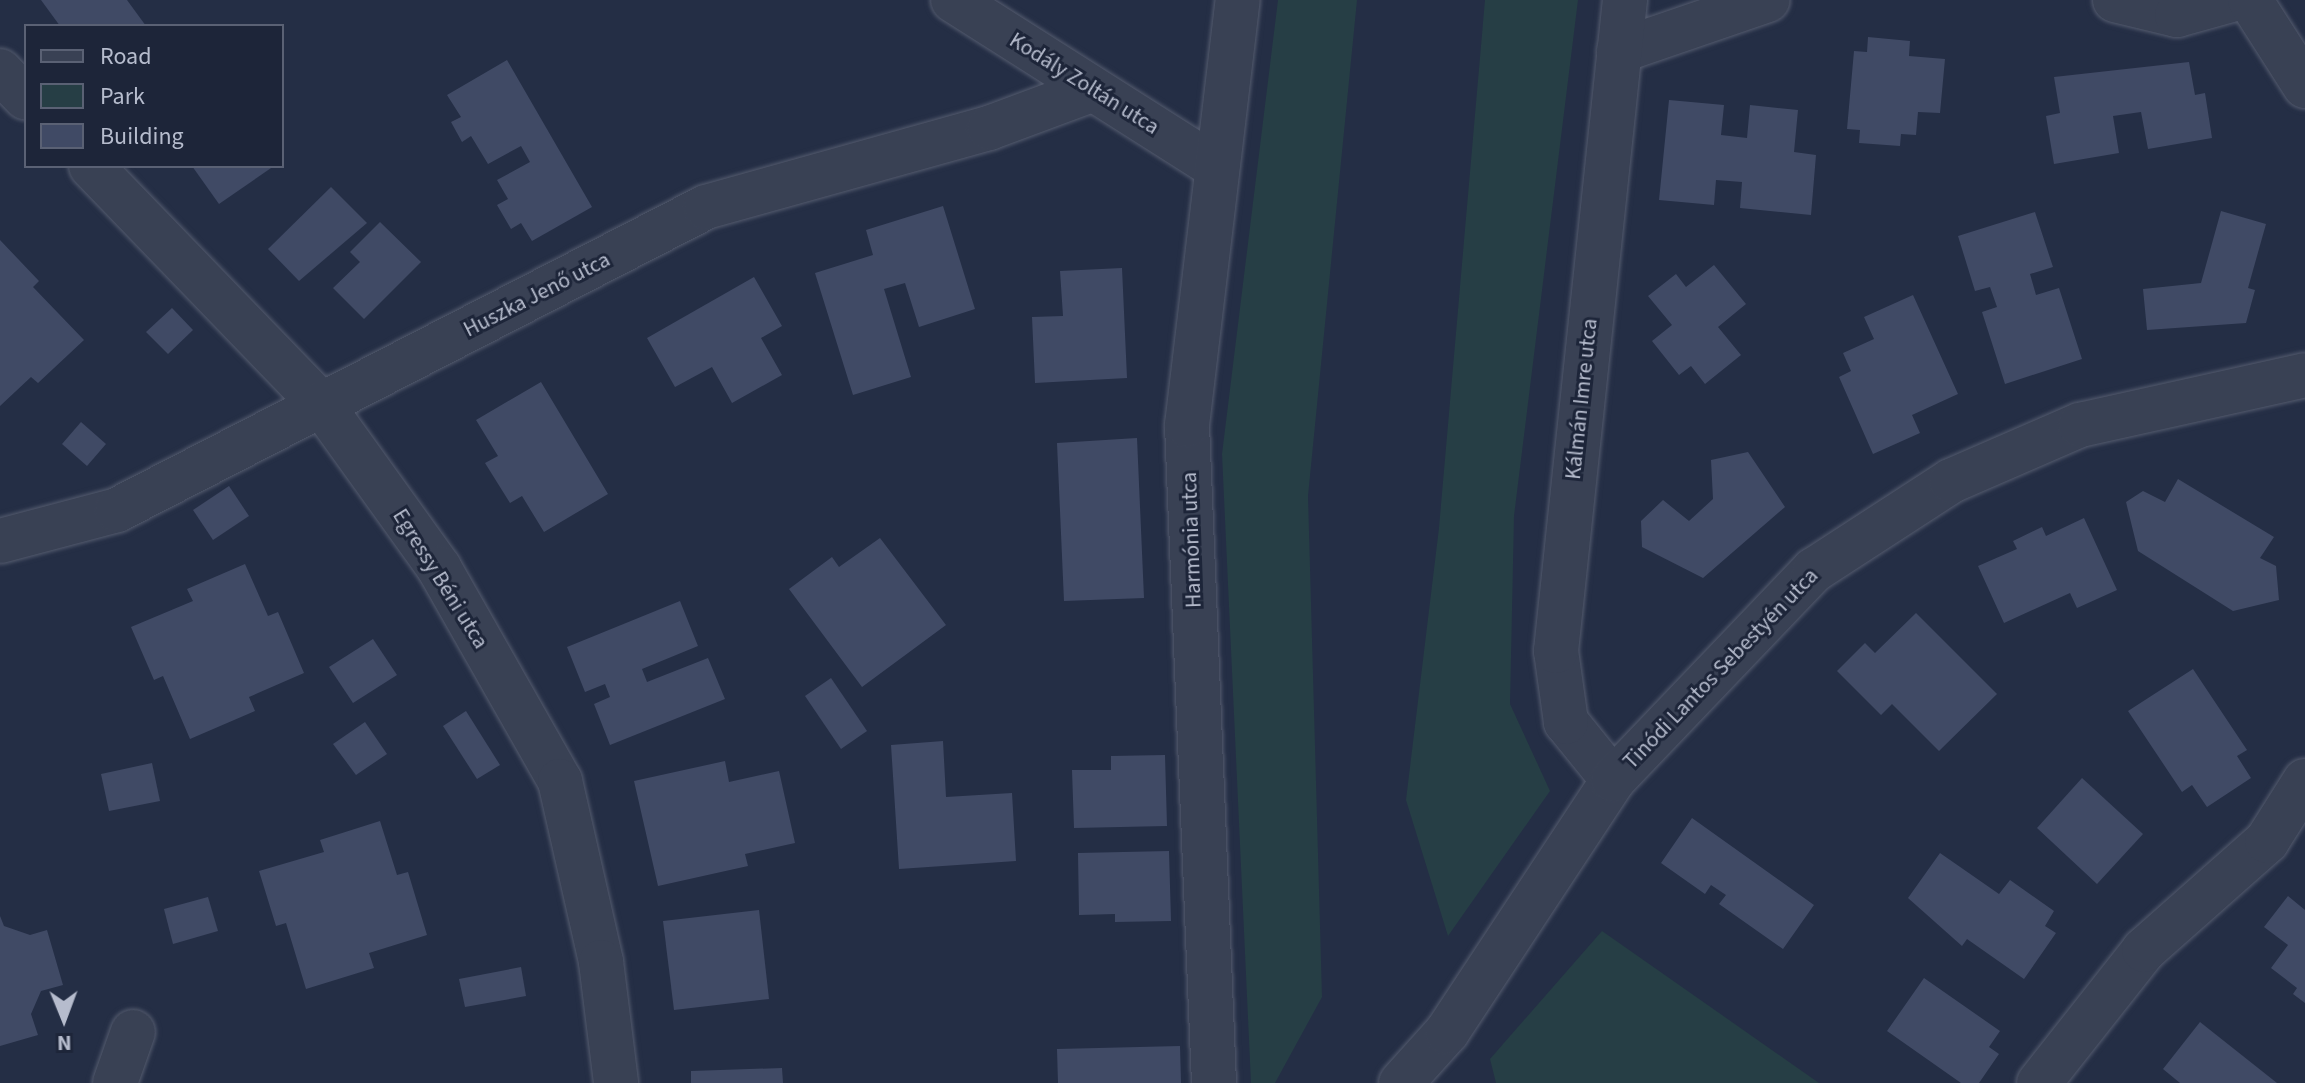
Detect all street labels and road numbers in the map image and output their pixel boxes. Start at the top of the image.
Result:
street label: Kodály Zoltán utca [1004,27,1164,141]
street label: Huszka Jenő utca [459,247,615,343]
street label: Kálmán Imre utca [1560,317,1604,481]
street label: Harmónia utca [1176,471,1208,609]
street label: Egressy Béni utca [386,504,494,654]
street label: Tinódi Lantos Sebestyén utca [1618,563,1824,775]

